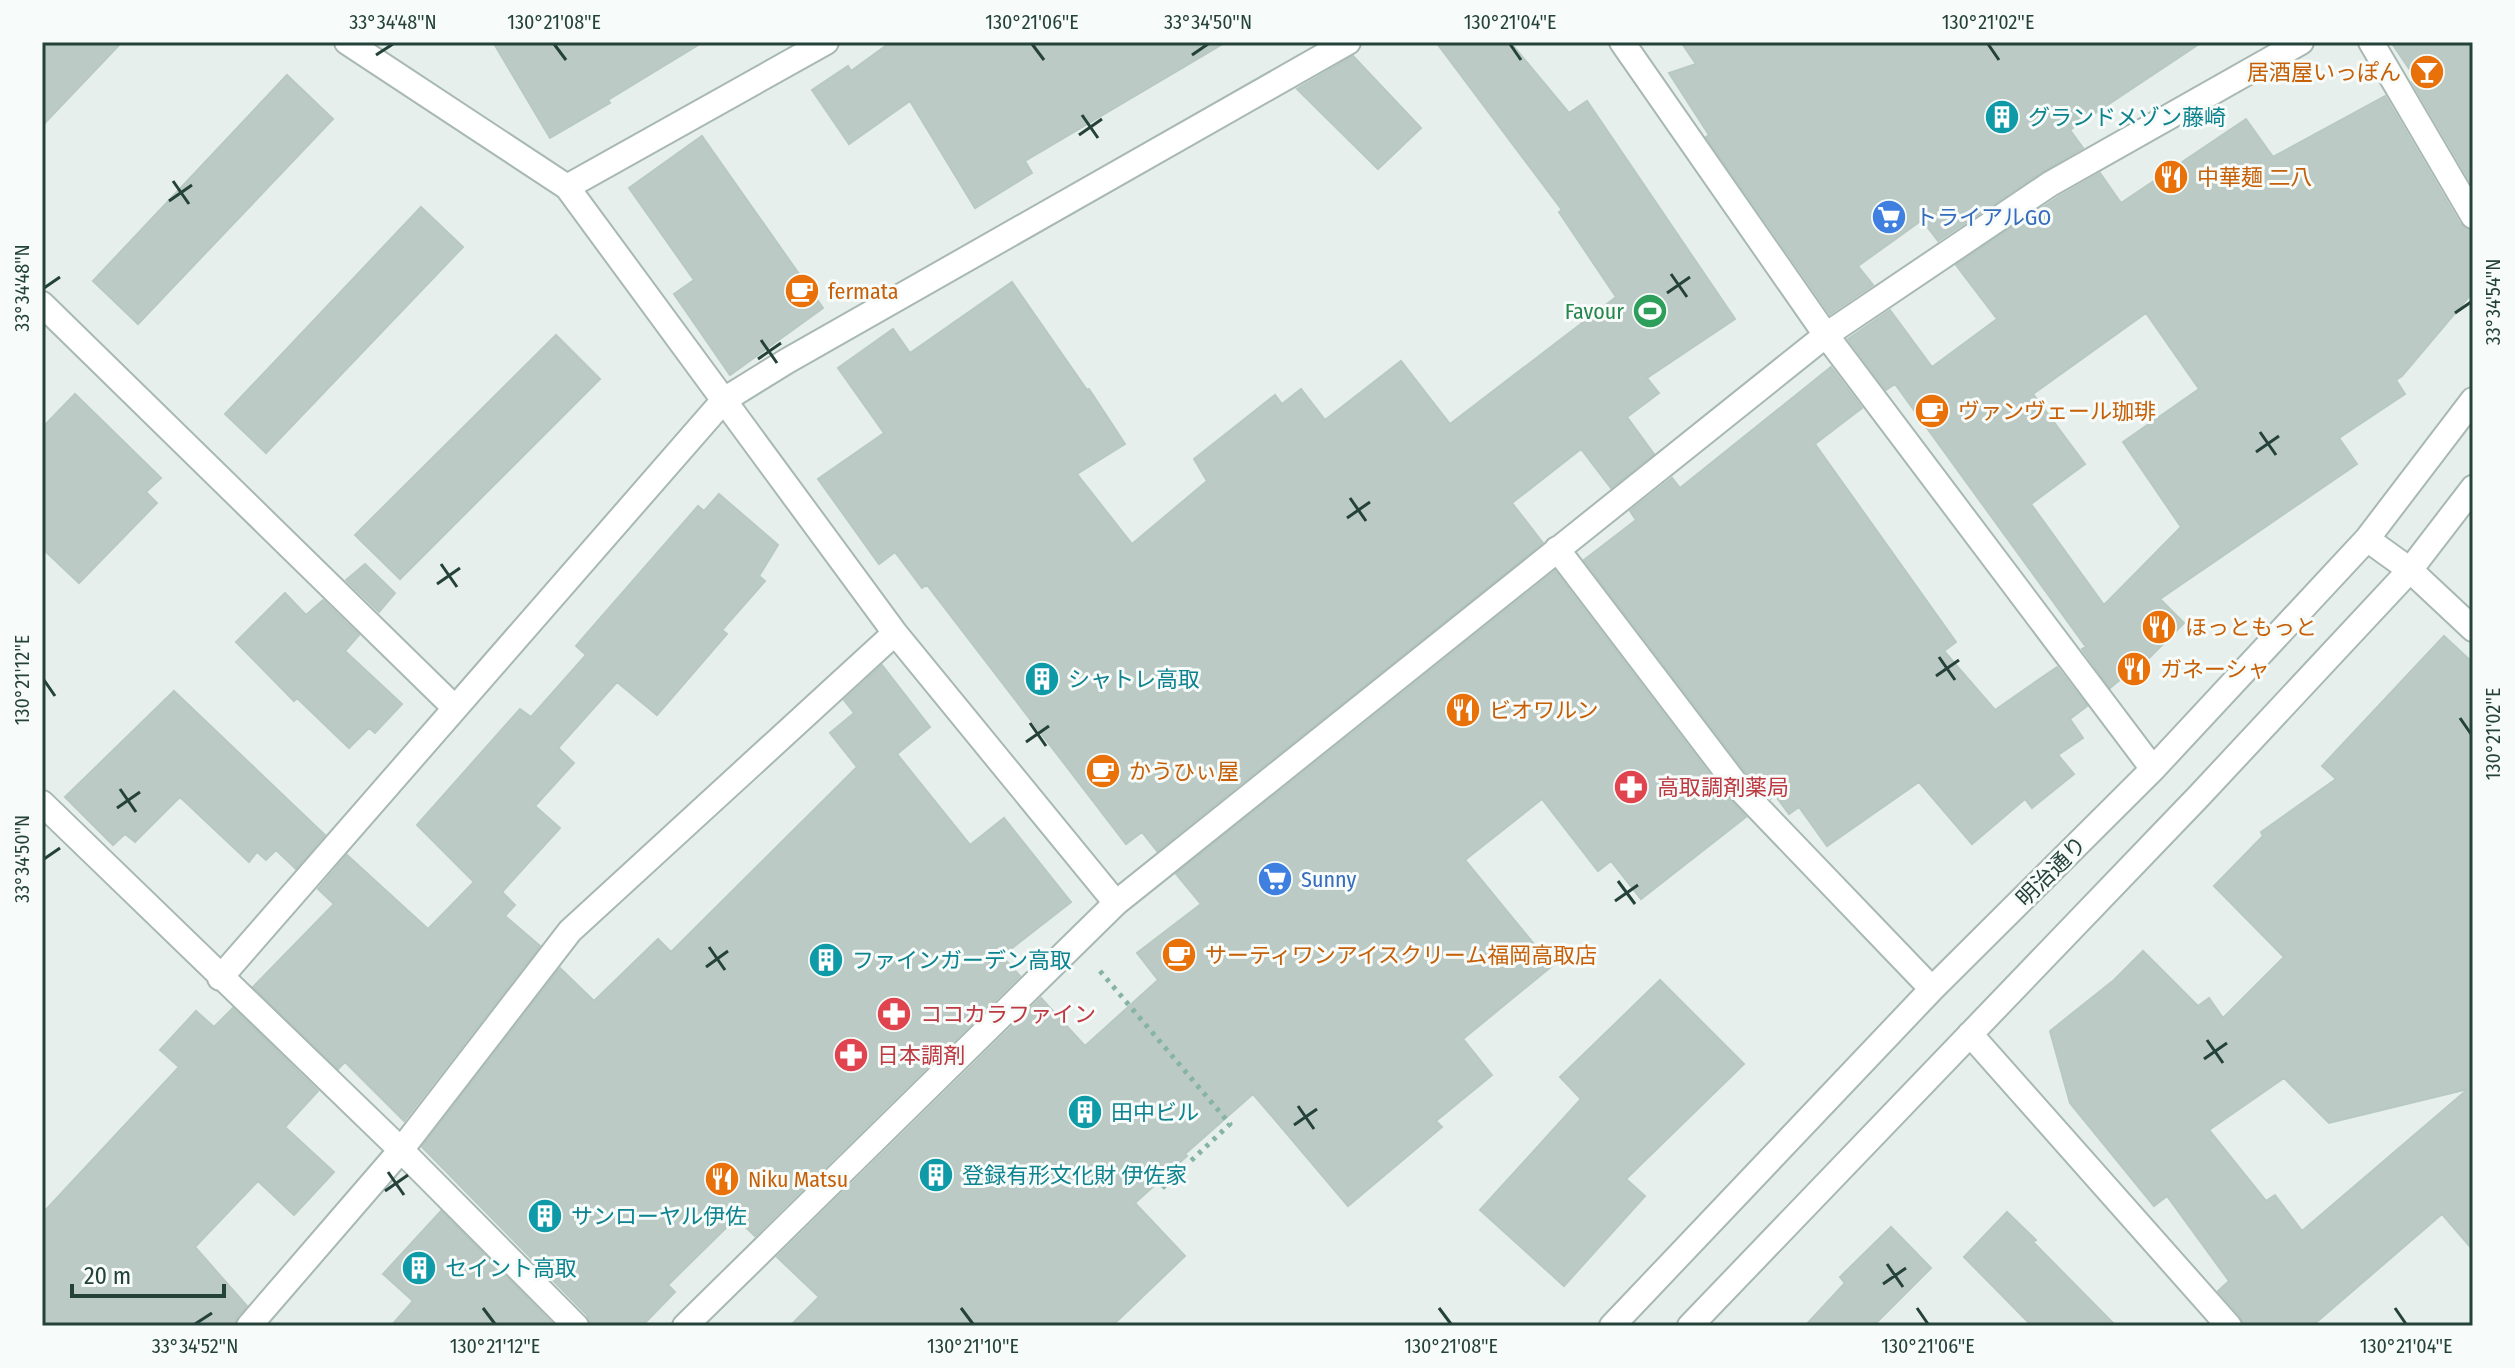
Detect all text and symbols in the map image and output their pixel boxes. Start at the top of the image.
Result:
text: 33°34'48"N [349,10,437,34]
text: 130°21'08"E [507,10,601,34]
text: 130°21'06"E [985,10,1079,34]
text: 33°34'50"N [1164,10,1252,34]
text: 130°21'04"E [1464,10,1556,34]
text: 130°21'02"E [1942,10,2034,34]
bar icon: 居酒屋いっぽん [2408,53,2446,91]
place label: 居酒屋いっぽん [2247,59,2401,86]
building icon: グランドメゾン藤崎 [1983,98,2021,136]
place label: グランドメゾン藤崎 [2028,104,2226,131]
restaurant icon: 中華麺 二八 [2152,158,2190,196]
place label: 中華麺 二八 [2197,164,2312,191]
supermarket icon: トライアルGO [1870,198,1908,236]
place label: トライアルGO [1915,204,2051,231]
text: 33°34'48"N [10,244,34,332]
text: 33°34'54"N [2481,259,2505,345]
cafe icon: fermata [783,272,821,310]
place label: fermata [828,278,899,305]
sports icon: Favour [1631,292,1669,330]
place label: Favour [1565,298,1624,325]
cafe icon: ヴァンヴェール珈琲 [1913,392,1951,430]
place label: ヴァンヴェール珈琲 [1958,398,2156,425]
restaurant icon: ほっともっと [2140,608,2178,646]
place label: ほっともっと [2185,614,2317,641]
text: 130°21'12"E [10,635,34,725]
restaurant icon: ガネーシャ [2115,650,2153,688]
place label: ガネーシャ [2160,656,2270,683]
building icon: シャトレ高取 [1023,660,1061,698]
place label: シャトレ高取 [1068,666,1200,693]
text: 130°21'02"E [2481,688,2505,780]
restaurant icon: ビオワルン [1444,691,1482,729]
place label: ビオワルン [1489,697,1599,724]
cafe icon: かうひぃ屋 [1084,752,1122,790]
place label: かうひぃ屋 [1129,758,1239,785]
pharmacy icon: 高取調剤薬局 [1612,768,1650,806]
place label: 高取調剤薬局 [1657,774,1789,801]
text: 33°34'50"N [10,815,34,903]
street label: 明治通り [2011,831,2092,912]
supermarket icon: Sunny [1256,860,1294,898]
place label: Sunny [1301,866,1356,893]
cafe icon: サーティワンアイスクリーム福岡高取店 [1160,936,1198,974]
building icon: ファインガーデン高取 [807,941,845,979]
place label: サーティワンアイスクリーム福岡高取店 [1205,942,1597,969]
place label: ファインガーデン高取 [852,947,1072,974]
pharmacy icon: ココカラファイン [875,995,913,1033]
place label: ココカラファイン [920,1001,1096,1028]
pharmacy icon: 日本調剤 [832,1036,870,1074]
place label: 日本調剤 [877,1042,965,1069]
building icon: 田中ビル [1066,1093,1104,1131]
place label: 田中ビル [1111,1099,1199,1126]
building icon: 登録有形文化財 伊佐家 [917,1156,955,1194]
restaurant icon: Niku Matsu [703,1160,741,1198]
place label: 登録有形文化財 伊佐家 [962,1162,1187,1189]
place label: Niku Matsu [748,1166,848,1193]
building icon: サンローヤル伊佐 [526,1197,564,1235]
place label: サンローヤル伊佐 [571,1203,747,1230]
scale bar [72,1248,224,1298]
building icon: セイント高取 [400,1249,438,1287]
place label: セイント高取 [445,1255,577,1282]
text: 20 m [84,1262,131,1290]
text: 33°34'52"N [152,1334,238,1358]
text: 130°21'12"E [450,1334,540,1358]
text: 130°21'10"E [927,1334,1019,1358]
text: 130°21'08"E [1404,1334,1498,1358]
text: 130°21'06"E [1881,1334,1975,1358]
text: 130°21'04"E [2360,1334,2452,1358]

